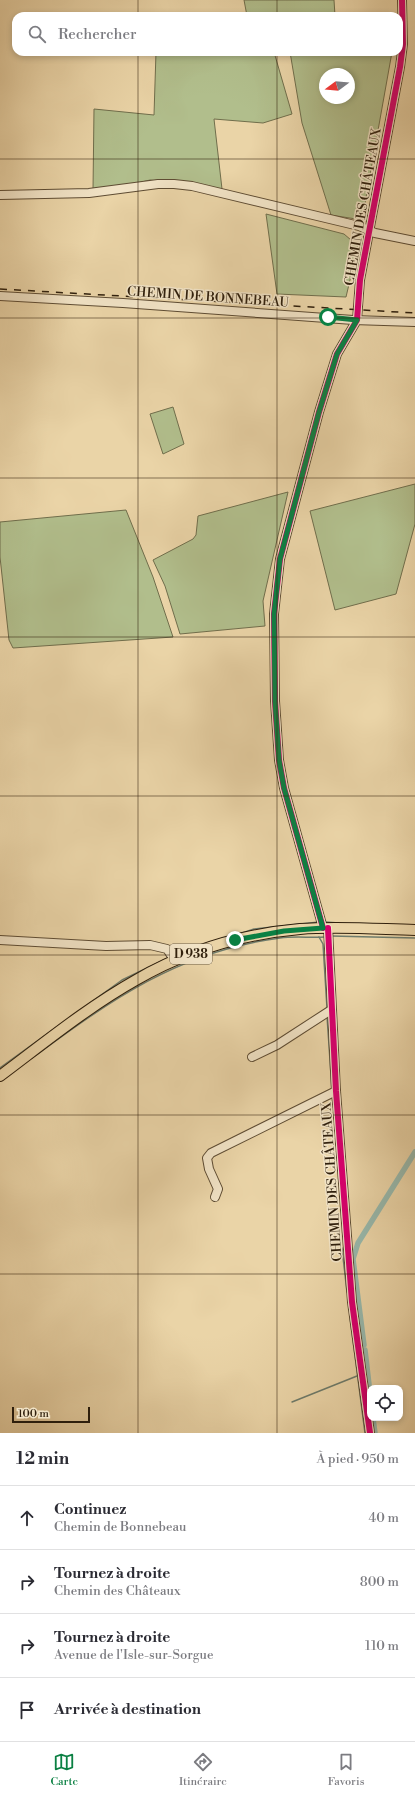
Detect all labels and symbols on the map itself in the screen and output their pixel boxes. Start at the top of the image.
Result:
north arrow [319,68,355,104]
street label: CHEMIN DES CHÂTEAUX [340,126,385,287]
street label: CHEMIN DE BONNEBEAU [126,283,290,311]
route start [319,308,337,326]
route end [226,931,244,949]
road number: D 938 [170,944,212,964]
street label: CHEMIN DES CHÂTEAUX [317,1101,346,1262]
scale bar [12,1405,90,1424]

